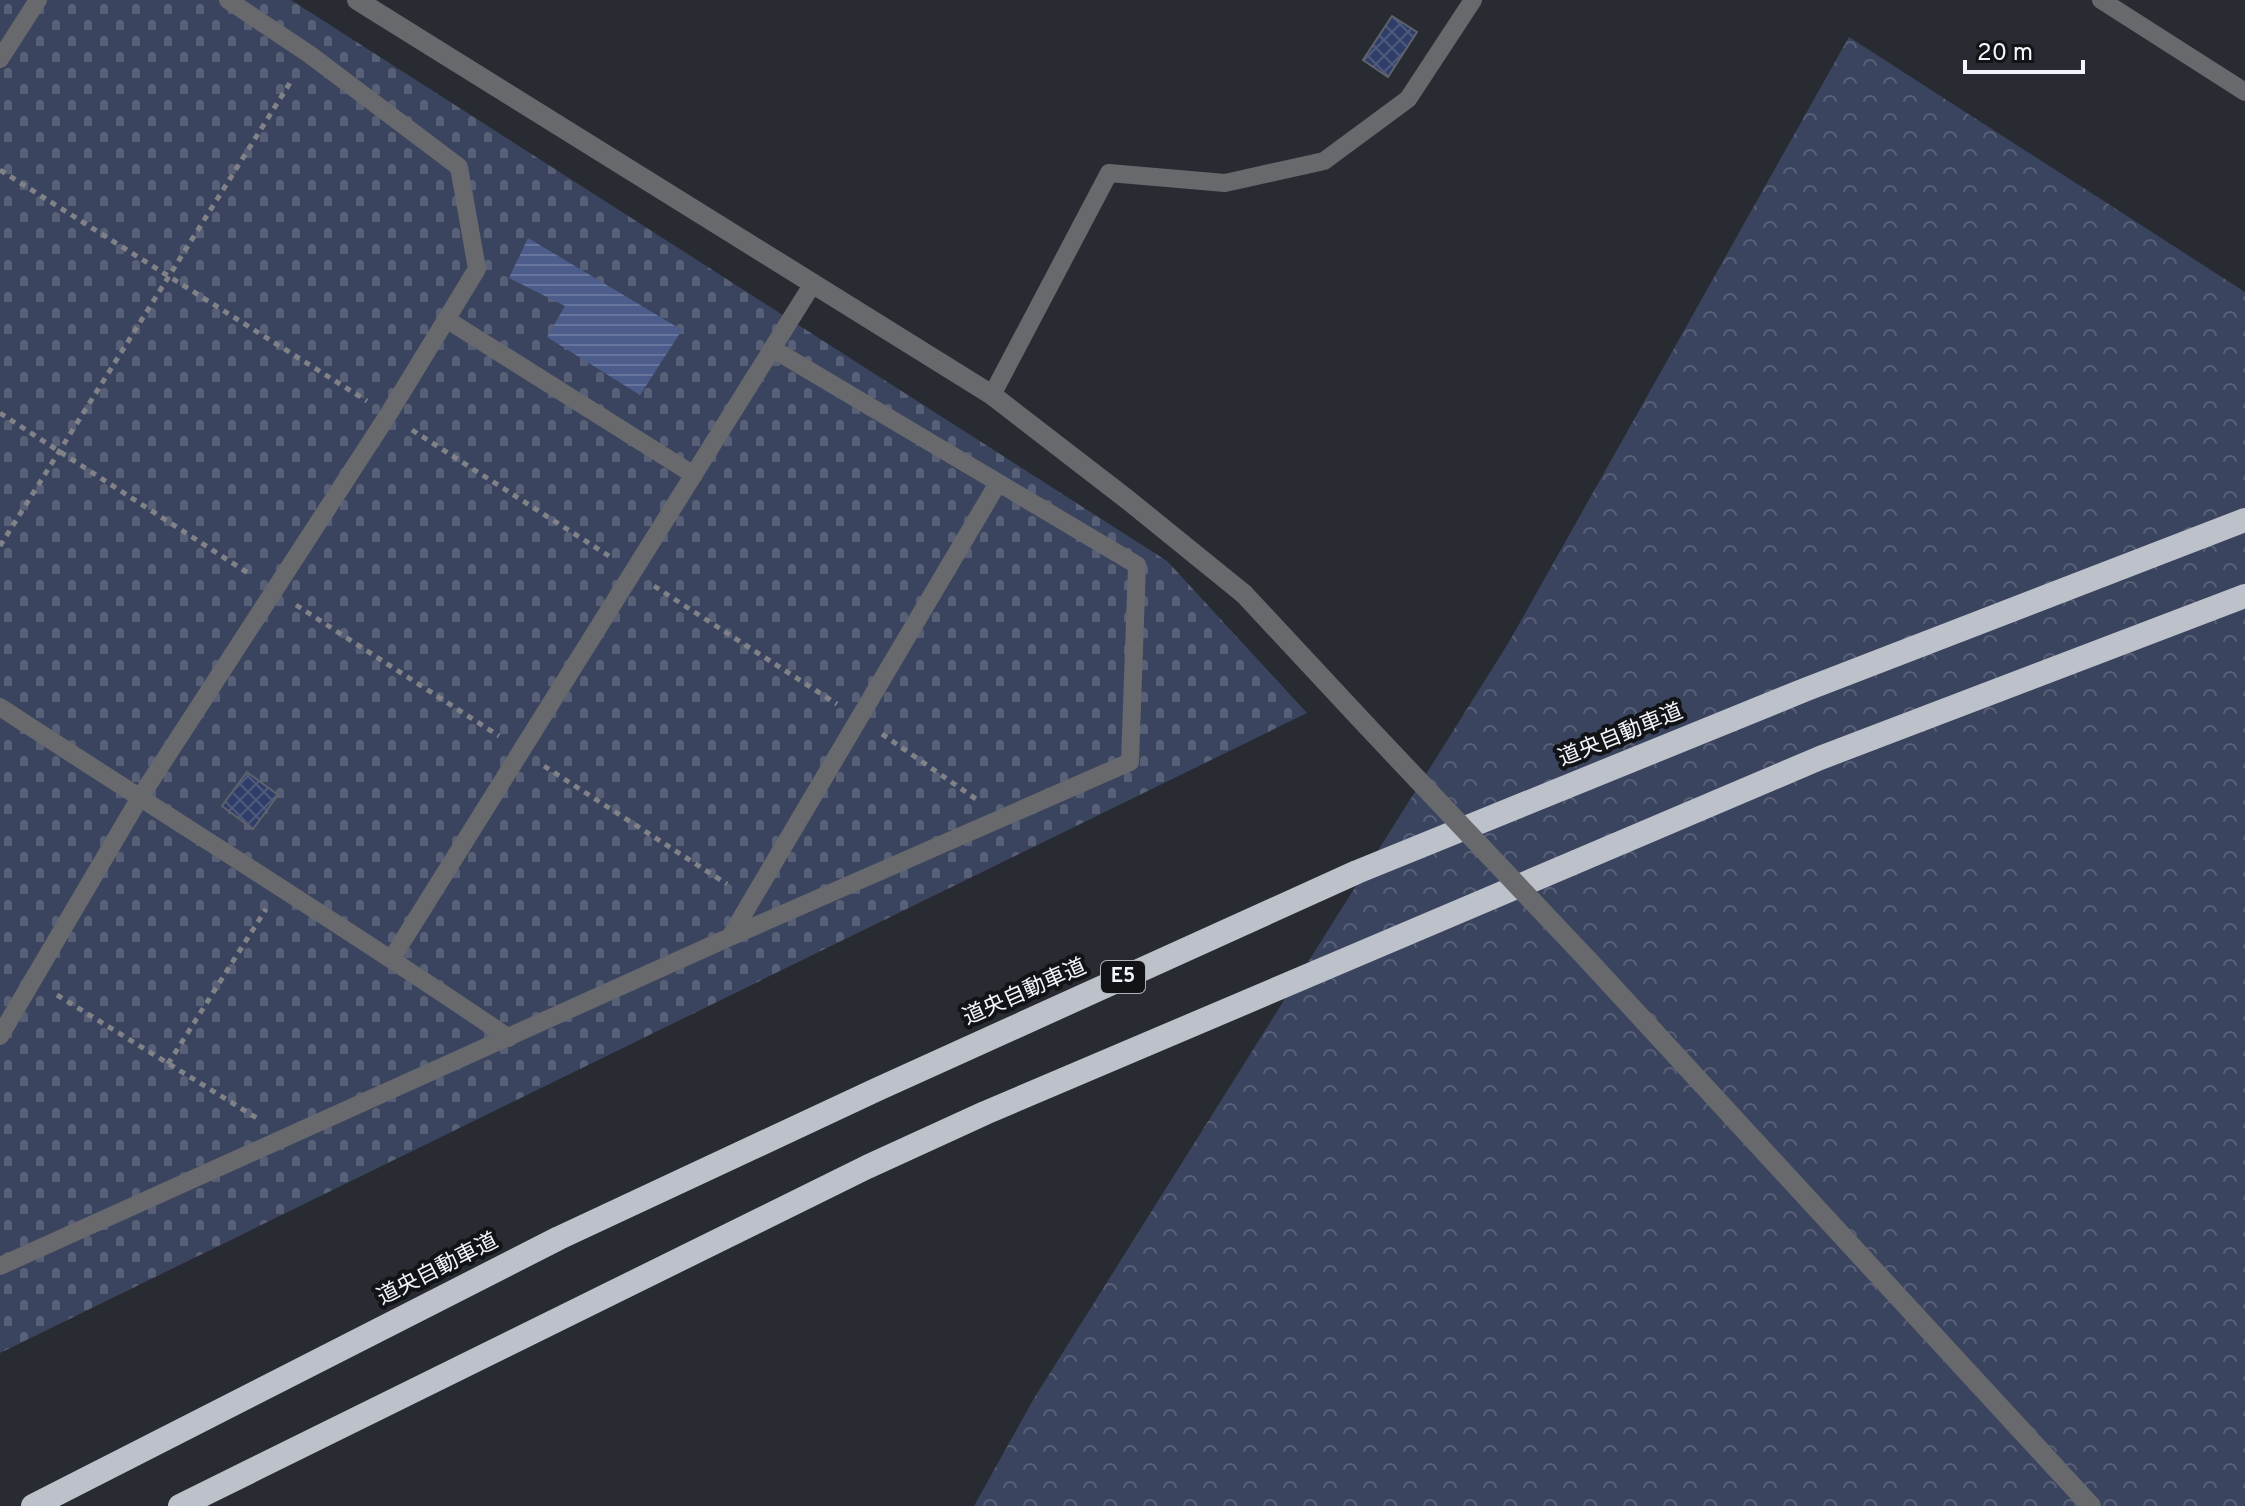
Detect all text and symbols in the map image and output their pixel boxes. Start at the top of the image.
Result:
scale bar [1965,24,2083,74]
text: 20 m [1977,39,2033,69]
street label: 道央自動車道 [1555,699,1687,773]
street label: 道央自動車道 [959,954,1091,1032]
road number: E5 [1101,961,1145,993]
street label: 道央自動車道 [373,1228,503,1312]

